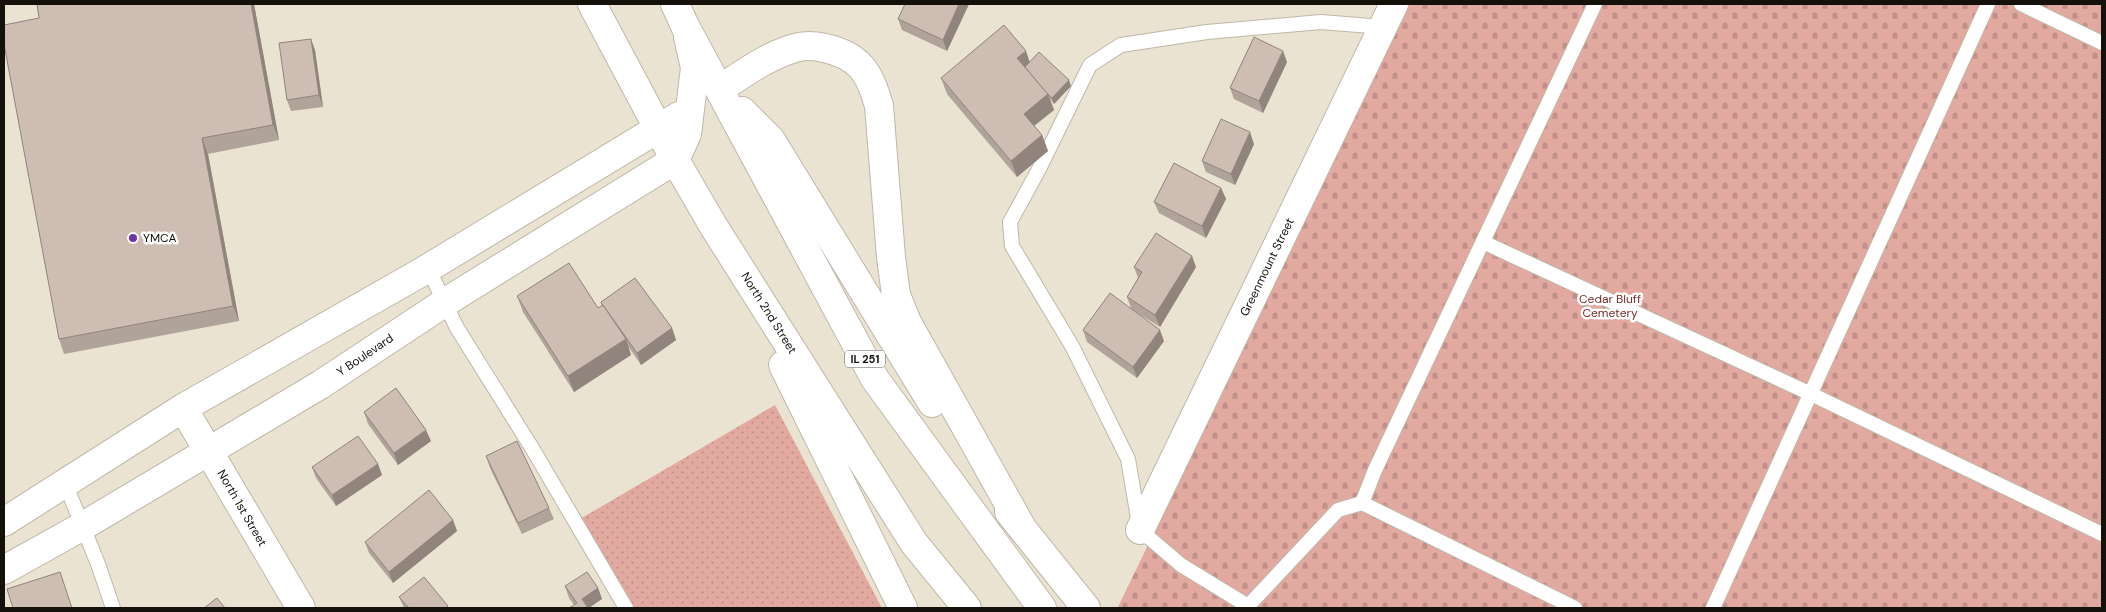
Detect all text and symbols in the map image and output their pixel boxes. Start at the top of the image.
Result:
street label: Greenmount Street [1236,215,1298,319]
place label: YMCA [143,230,176,246]
marker: YMCA [127,232,139,244]
street label: North 2nd Street [738,269,801,357]
park label: Cedar Bluff Cemetery [1579,291,1641,321]
street label: Y Boulevard [334,330,396,380]
road number: IL 251 [845,350,885,368]
street label: North 1st Street [214,467,271,550]

